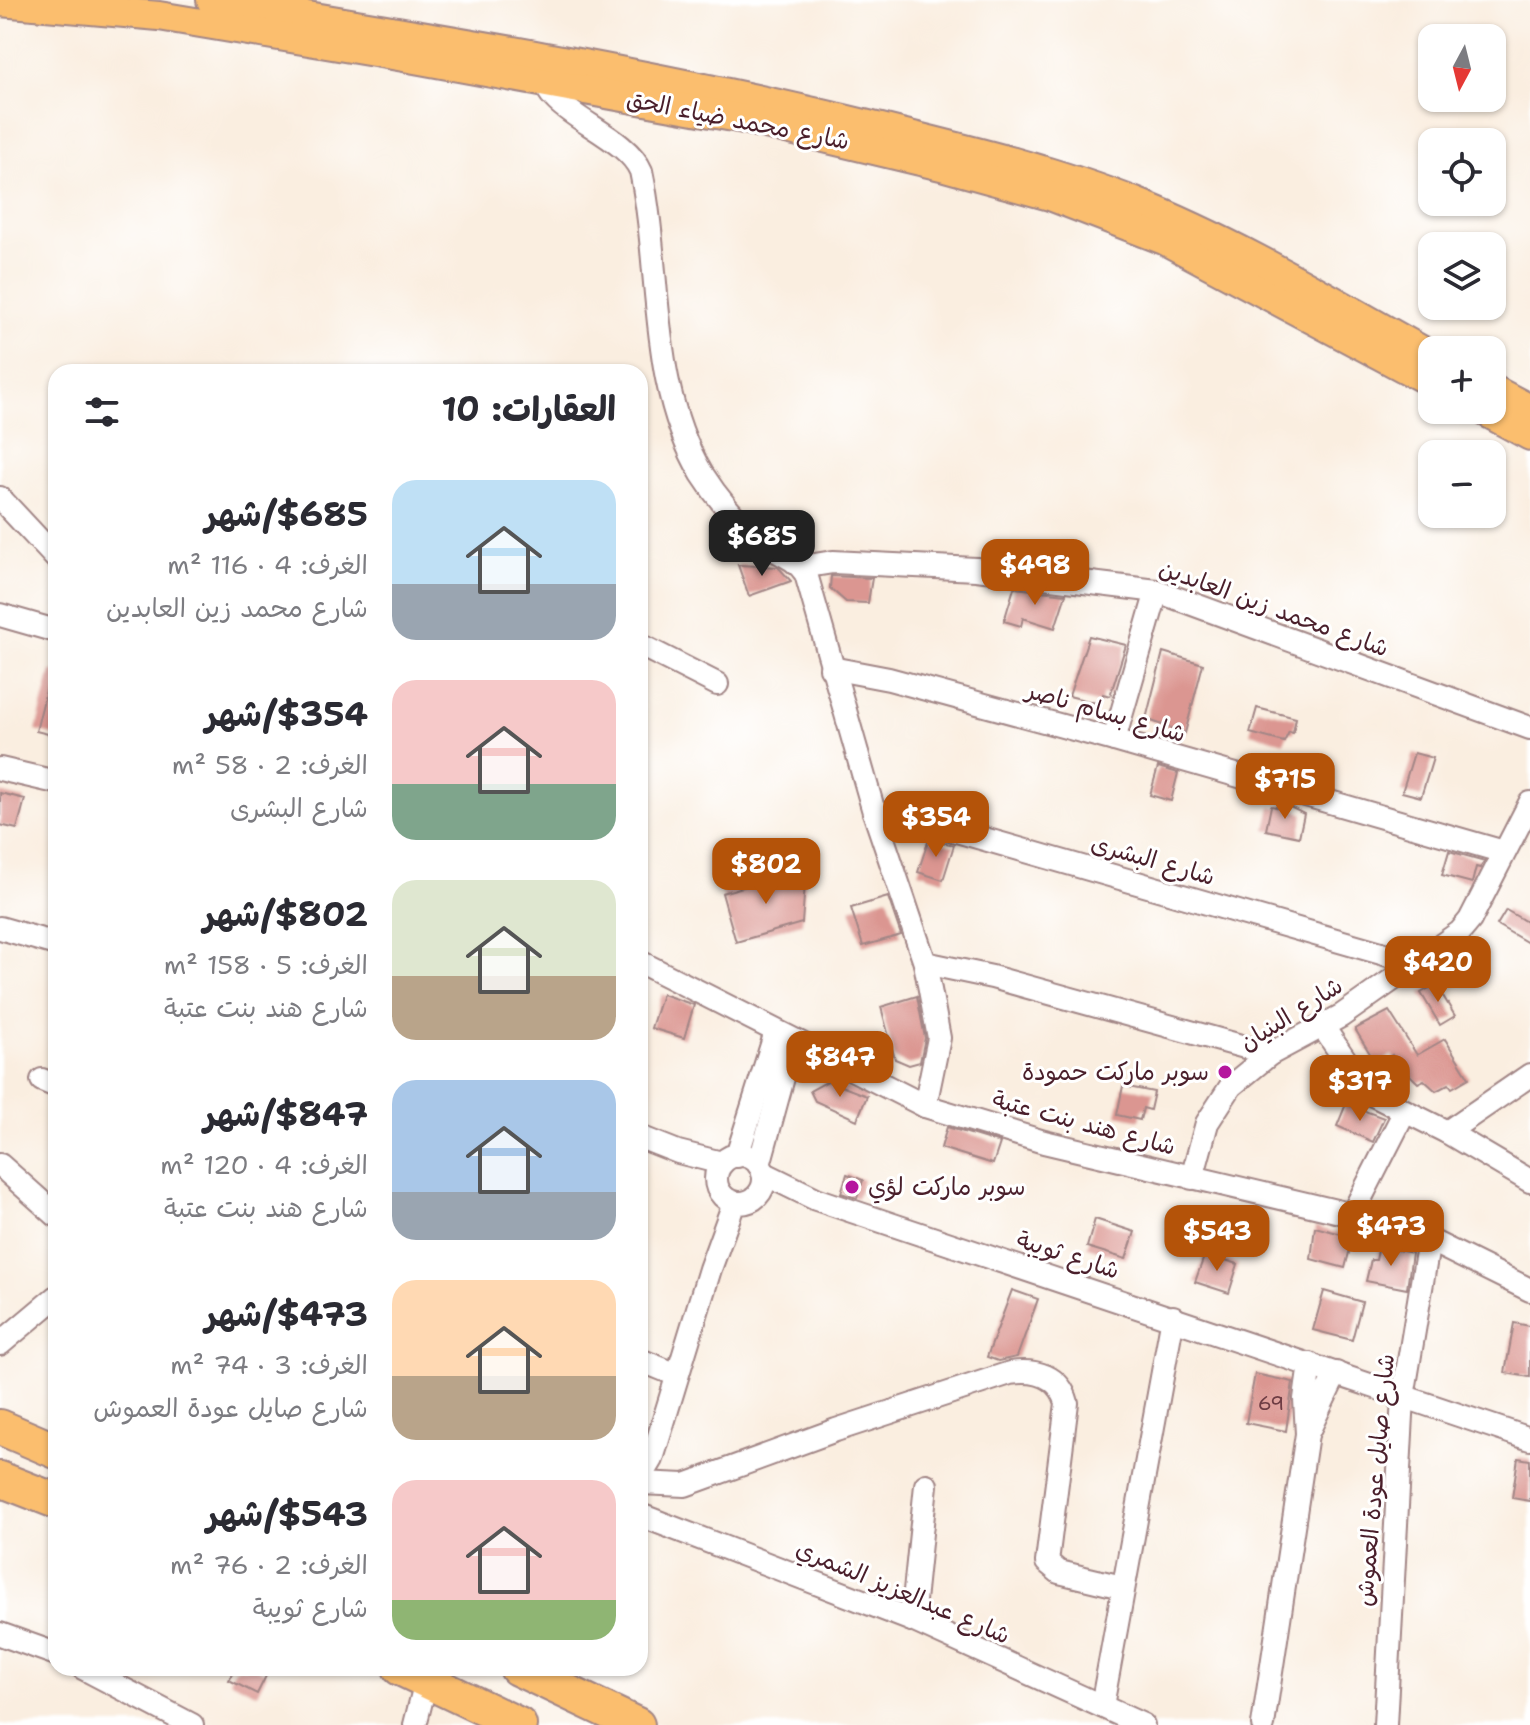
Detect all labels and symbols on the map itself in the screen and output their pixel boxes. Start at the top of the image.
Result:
north arrow [1418,24,1506,112]
street label: شارع محمد ضياء الحق [624,83,852,158]
pin: $685 [715,510,809,578]
pin: $498 [988,539,1082,607]
street label: شارع محمد زين العابدين [1155,552,1393,665]
street label: شارع بسام ناصر [1020,673,1189,752]
pin: $715 [1238,753,1332,821]
pin: $354 [889,791,983,859]
street label: شارع البشرى [1087,827,1219,894]
pin: $802 [719,838,813,906]
pin: $420 [1391,936,1485,1004]
street label: شارع البنيان [1233,970,1349,1059]
pin: $847 [793,1031,887,1099]
pin: $317 [1313,1055,1407,1123]
place label: سوبر ماركت حمودة [1022,1056,1209,1088]
marker: سوبر ماركت حمودة [1216,1063,1234,1081]
street label: شارع هند بنت عتبة [989,1083,1179,1164]
place label: سوبر ماركت لؤي [868,1171,1026,1204]
marker: سوبر ماركت لؤي [843,1178,861,1196]
pin: $473 [1344,1200,1438,1268]
pin: $543 [1170,1205,1264,1273]
street label: شارع ثويبة [1012,1223,1124,1288]
street label: شارع صايل عودة العموش [1348,1352,1403,1608]
house number: 69 [1258,1390,1284,1416]
street label: شارع عبدالعزيز الشمري [791,1532,1015,1652]

